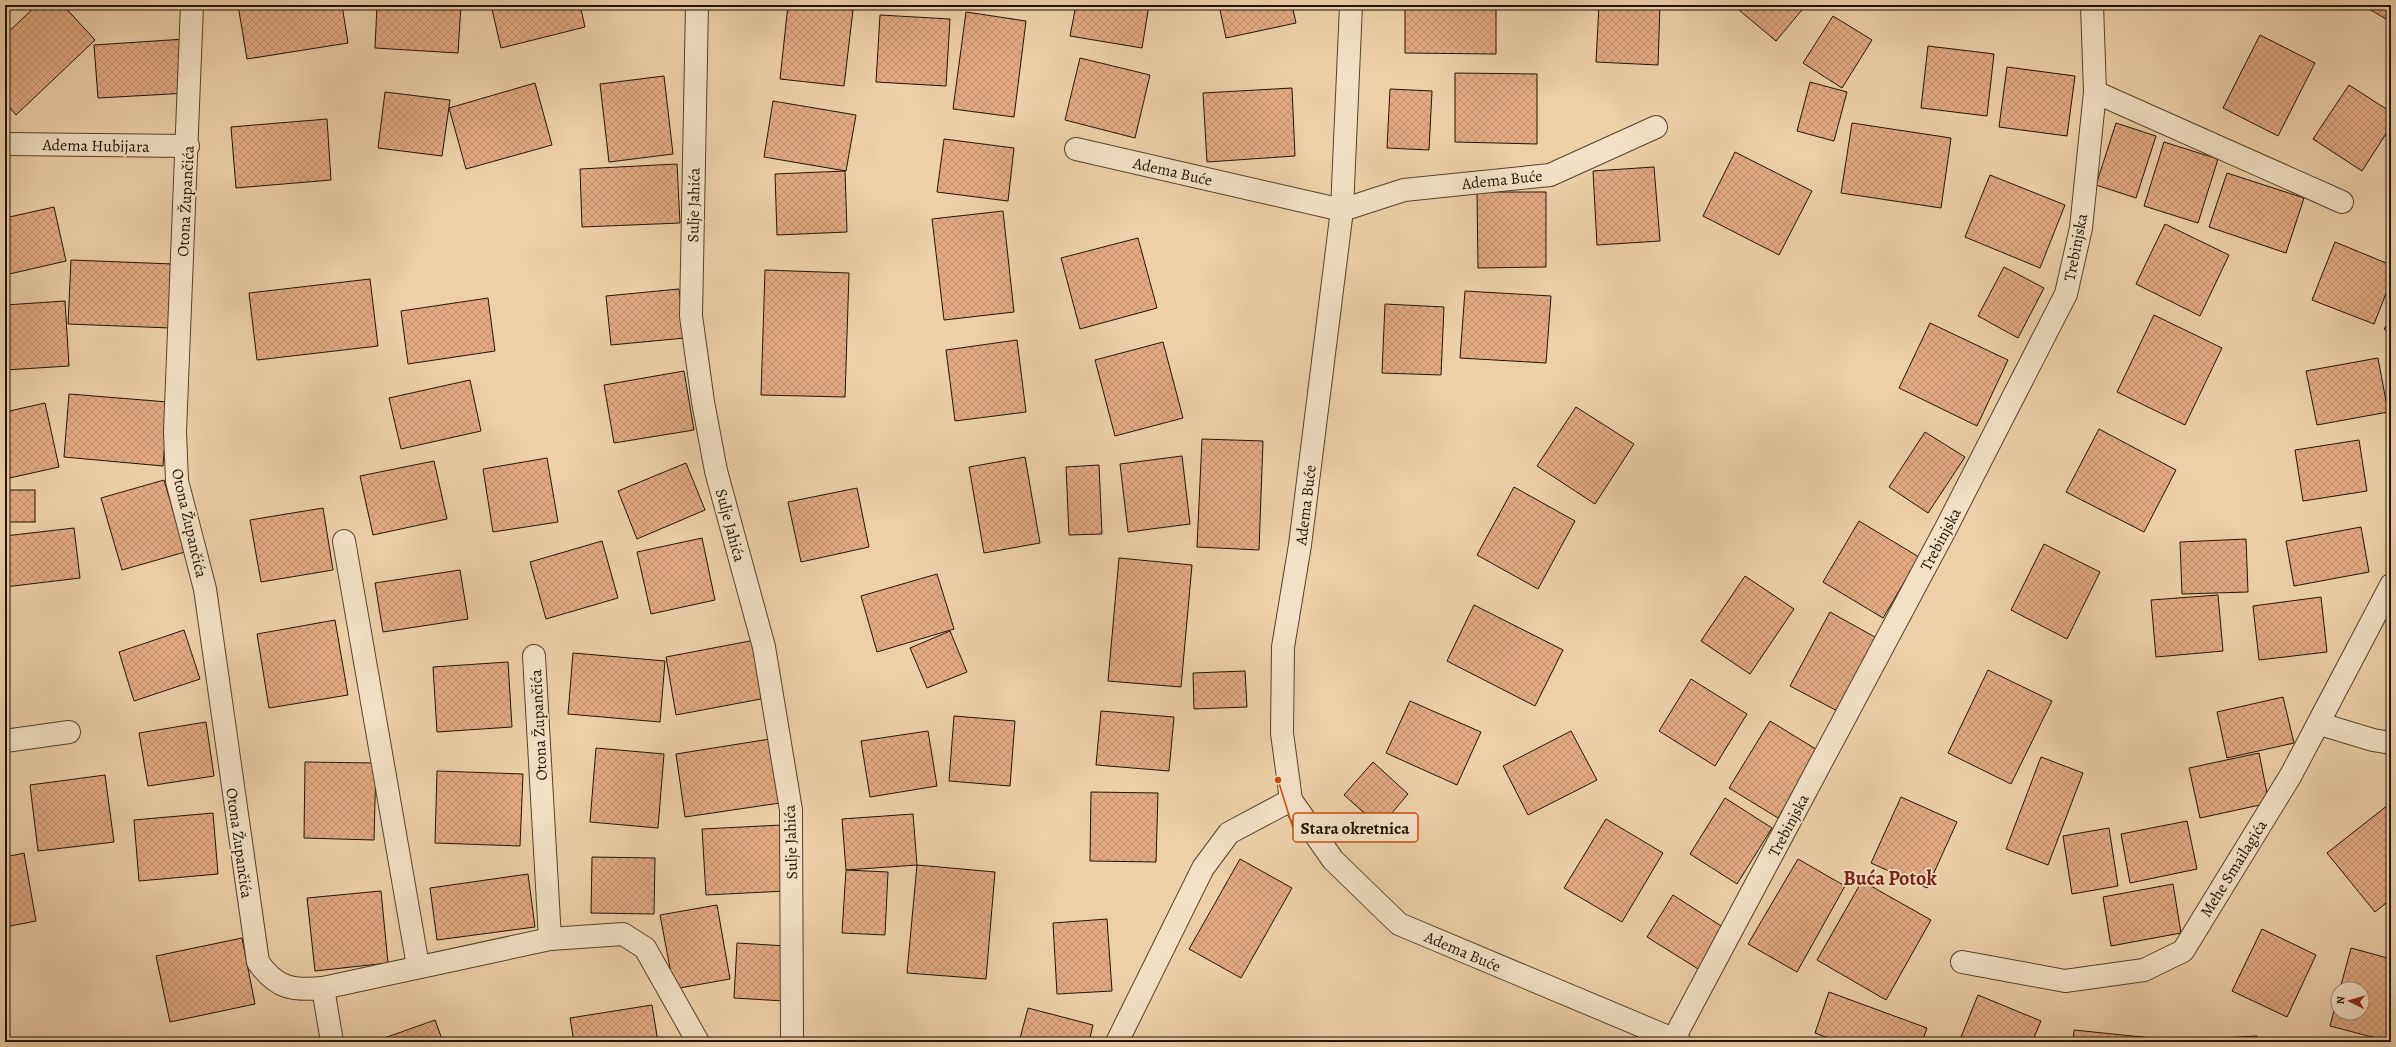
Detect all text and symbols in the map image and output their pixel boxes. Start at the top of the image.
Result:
street label: Adema Hubijara [41,134,150,158]
street label: Otona Župančića [172,144,200,257]
street label: Adema Buće [1130,152,1215,192]
street label: Adema Buće [1460,165,1543,195]
street label: Sulje Jahića [682,167,706,243]
street label: Trebinjska [2059,211,2093,283]
street label: Adema Buće [1290,464,1322,548]
street label: Otona Župančića [166,466,212,580]
street label: Sulje Jahića [710,486,750,565]
street label: Trebinjska [1915,504,1967,575]
street label: Otona Župančića [525,668,553,781]
street label: Otona Župančića [220,786,258,900]
street label: Trebinjska [1763,790,1815,861]
street label: Sulje Jahića [779,804,803,880]
callout: Stara okretnica [1293,813,1418,842]
street label: Mehe Smailagića [2195,815,2273,921]
text: Stara okretnica [1301,817,1410,840]
district label: Buća Potok [1843,865,1937,892]
street label: Adema Buće [1420,926,1504,978]
north arrow [2330,981,2370,1021]
text: N [2333,996,2348,1005]

